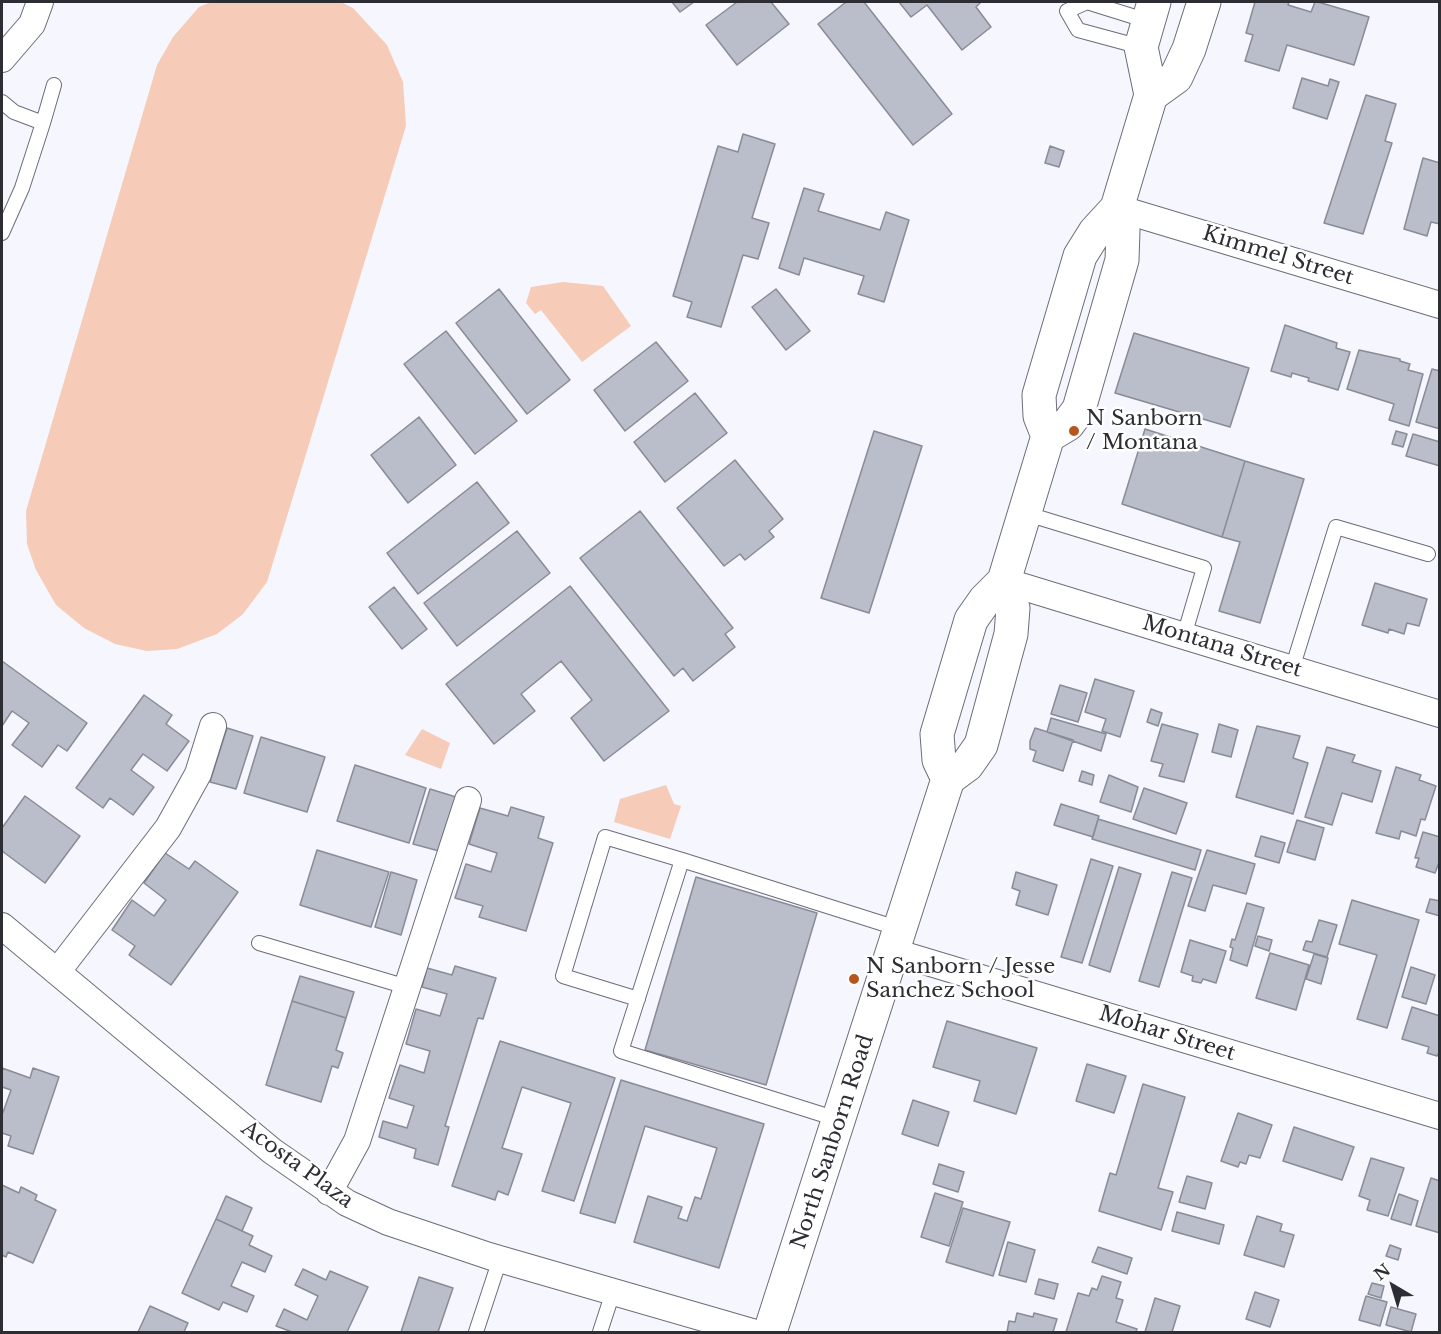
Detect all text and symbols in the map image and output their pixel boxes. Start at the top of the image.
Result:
street label: Kimmel Street [1199,221,1357,291]
place label: N Sanborn / Montana [1086,406,1203,456]
marker: N Sanborn / Montana [1067,424,1081,438]
street label: Montana Street [1139,611,1305,683]
place label: N Sanborn / Jesse Sanchez School [866,954,1055,1004]
marker: N Sanborn / Jesse Sanchez School [847,972,861,986]
street label: Mohar Street [1096,1001,1238,1067]
street label: North Sanborn Road [786,1032,880,1252]
street label: Acosta Plaza [236,1116,358,1214]
north arrow [1363,1256,1423,1316]
text: N [1370,1259,1394,1284]

